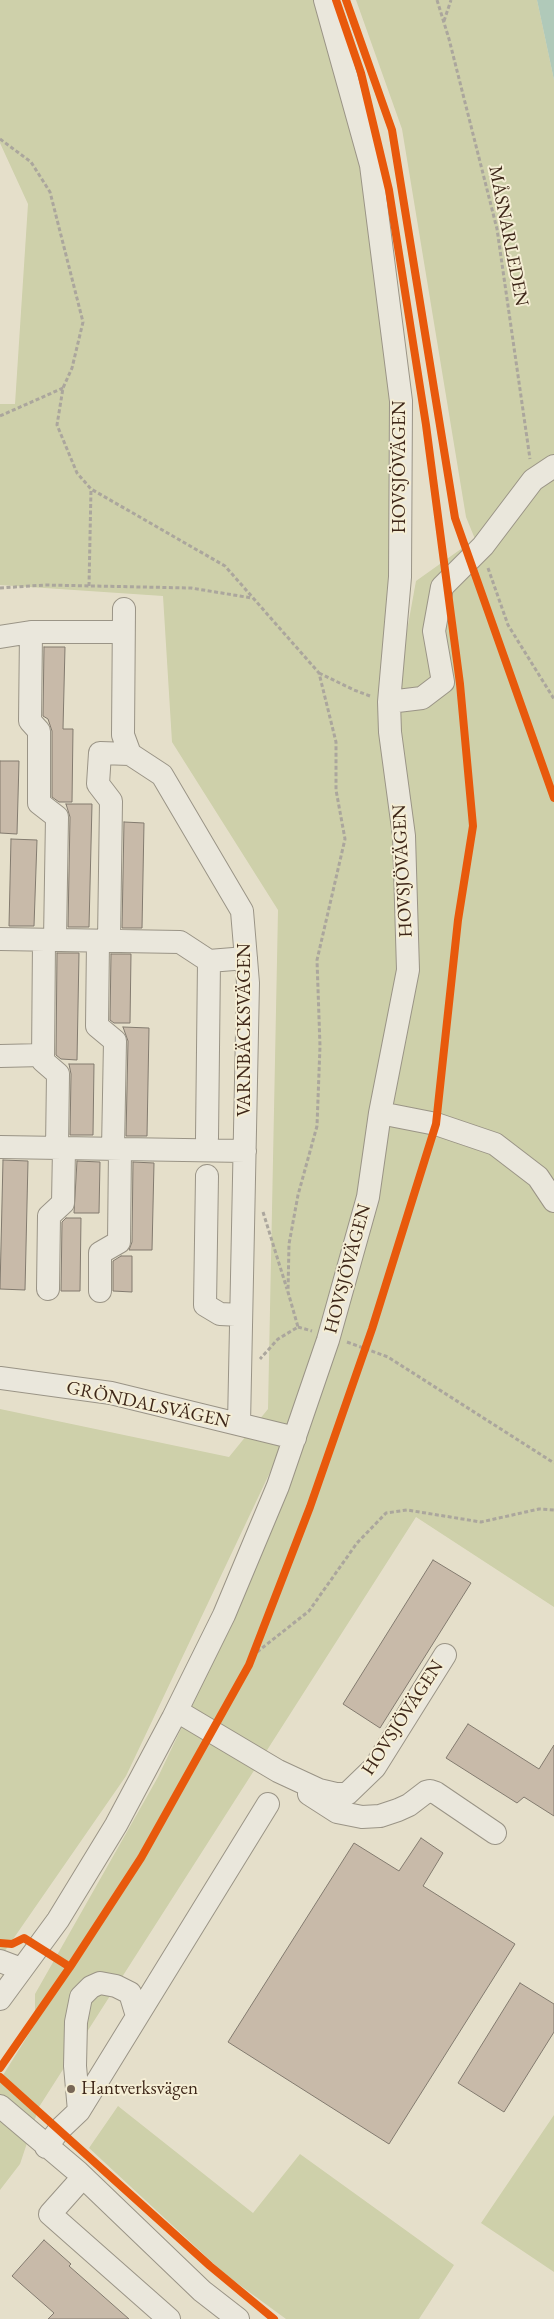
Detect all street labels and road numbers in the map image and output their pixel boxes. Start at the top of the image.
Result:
street label: MÅSNARLEDEN [483,164,533,308]
street label: HOVSJÖVÄGEN [389,400,411,534]
street label: HOVSJÖVÄGEN [388,804,418,938]
street label: VARNBÄCKSVÄGEN [234,943,256,1117]
street label: HOVSJÖVÄGEN [320,1202,376,1336]
street label: GRÖNDALSVÄGEN [64,1377,232,1433]
street label: HOVSJÖVÄGEN [357,1656,449,1780]

